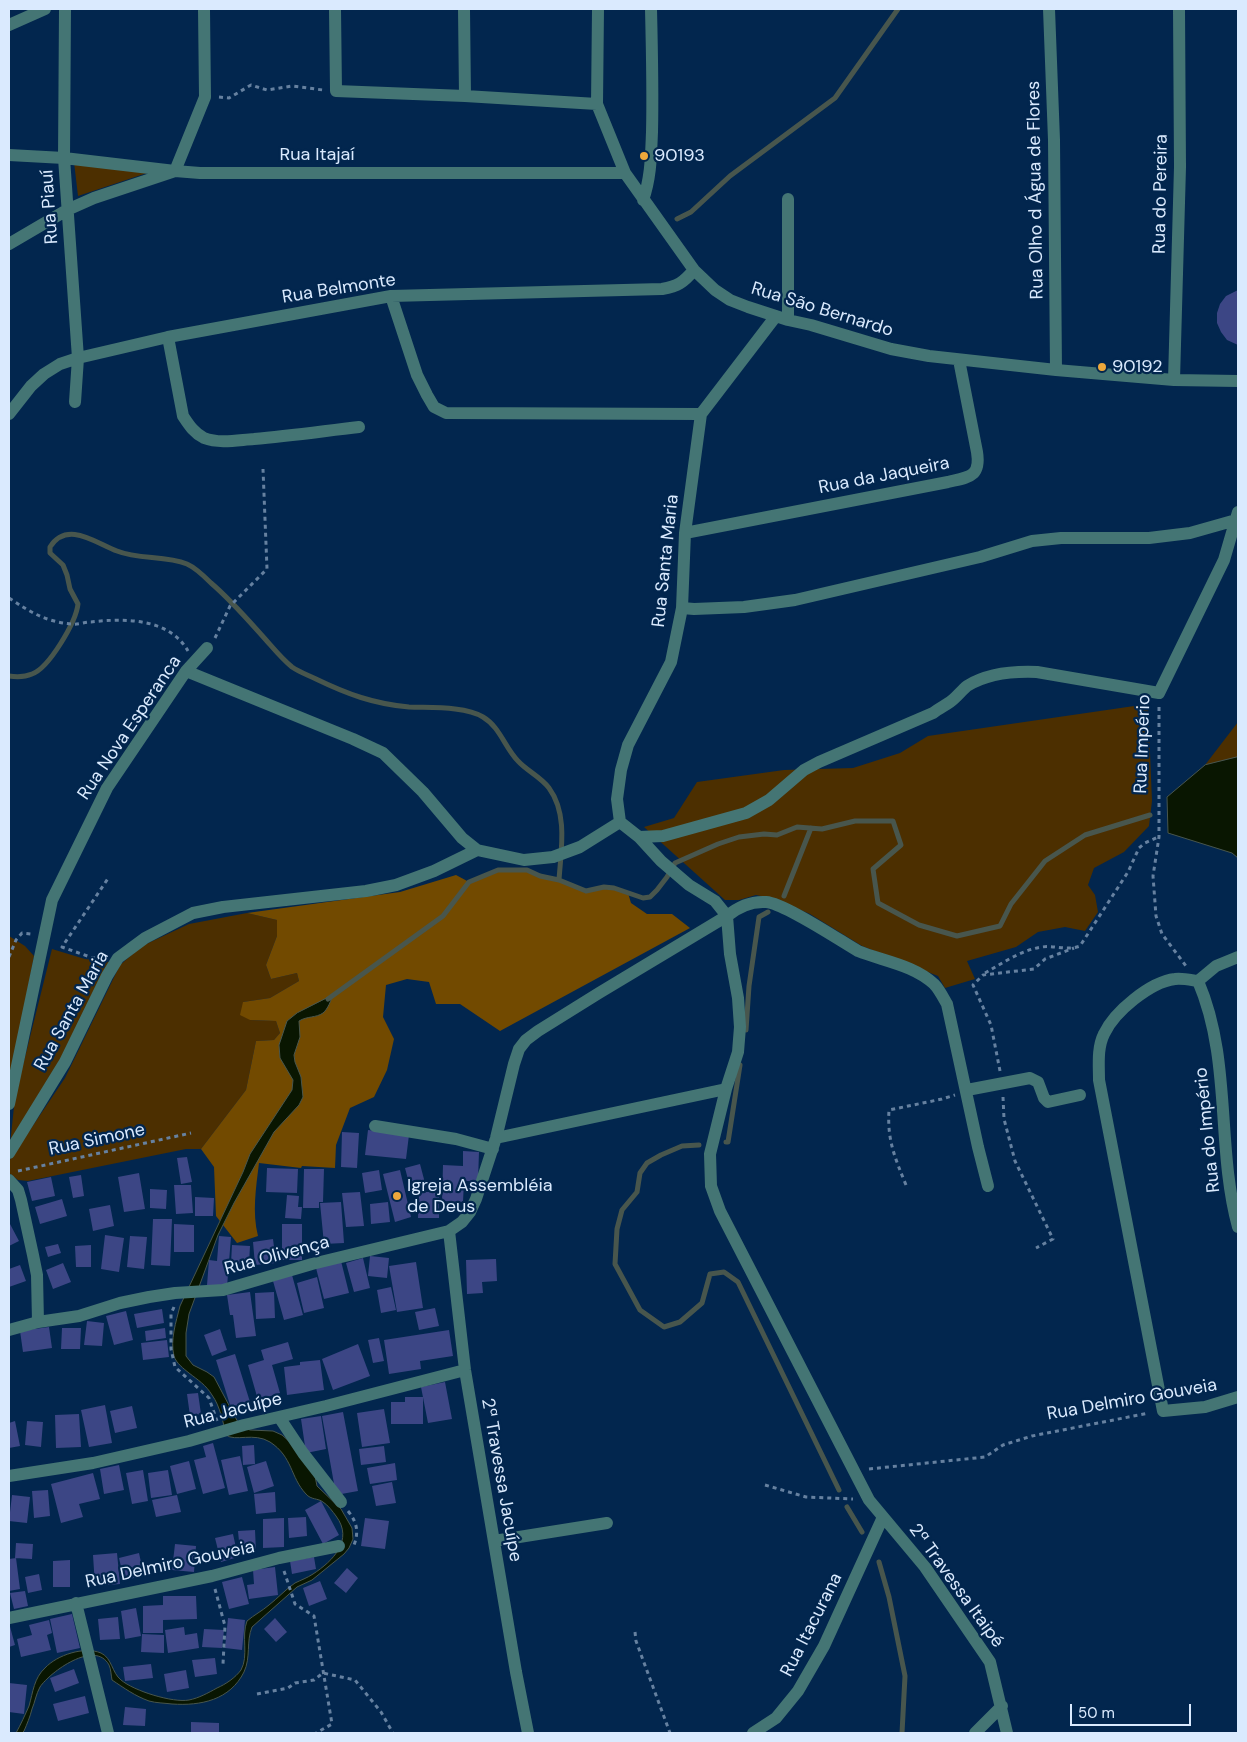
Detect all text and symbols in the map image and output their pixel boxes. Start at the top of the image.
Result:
street label: Rua Olho d Água de Flores [1023,81,1049,299]
street label: Rua do Pereira [1149,134,1173,254]
street label: Rua Itajaí [280,144,354,166]
place label: 90193 [654,145,705,167]
marker: 90193 [638,150,650,162]
street label: Rua Piauí [37,169,63,245]
street label: Rua Belmonte [281,269,397,309]
street label: Rua São Bernardo [748,278,896,342]
place label: 90192 [1112,356,1163,378]
marker: 90192 [1096,361,1108,373]
street label: Rua da Jaqueira [817,453,951,499]
street label: Rua Santa Maria [648,493,684,629]
street label: Rua Nova Esperanca [74,652,186,804]
street label: Rua Império [1130,694,1156,794]
street label: Rua Santa Maria [30,947,114,1075]
street label: Rua do Império [1191,1066,1225,1194]
street label: Rua Simone [47,1119,147,1161]
place label: Igreja Assembléia de Deus [407,1175,553,1218]
marker: Igreja Assembléia de Deus [391,1190,403,1202]
street label: Rua Olivença [222,1232,332,1280]
street label: Rua Delmiro Gouveia [1045,1374,1219,1426]
street label: Rua Jacuípe [182,1388,284,1434]
street label: 2ª Travessa Jacuípe [476,1396,526,1564]
street label: 2ª Travessa Itaipé [904,1520,1008,1652]
street label: Rua Delmiro Gouveia [83,1537,257,1593]
street label: Rua Itacurana [777,1569,847,1681]
scale bar [1072,1694,1193,1726]
text: 50 m [1078,1703,1115,1723]

